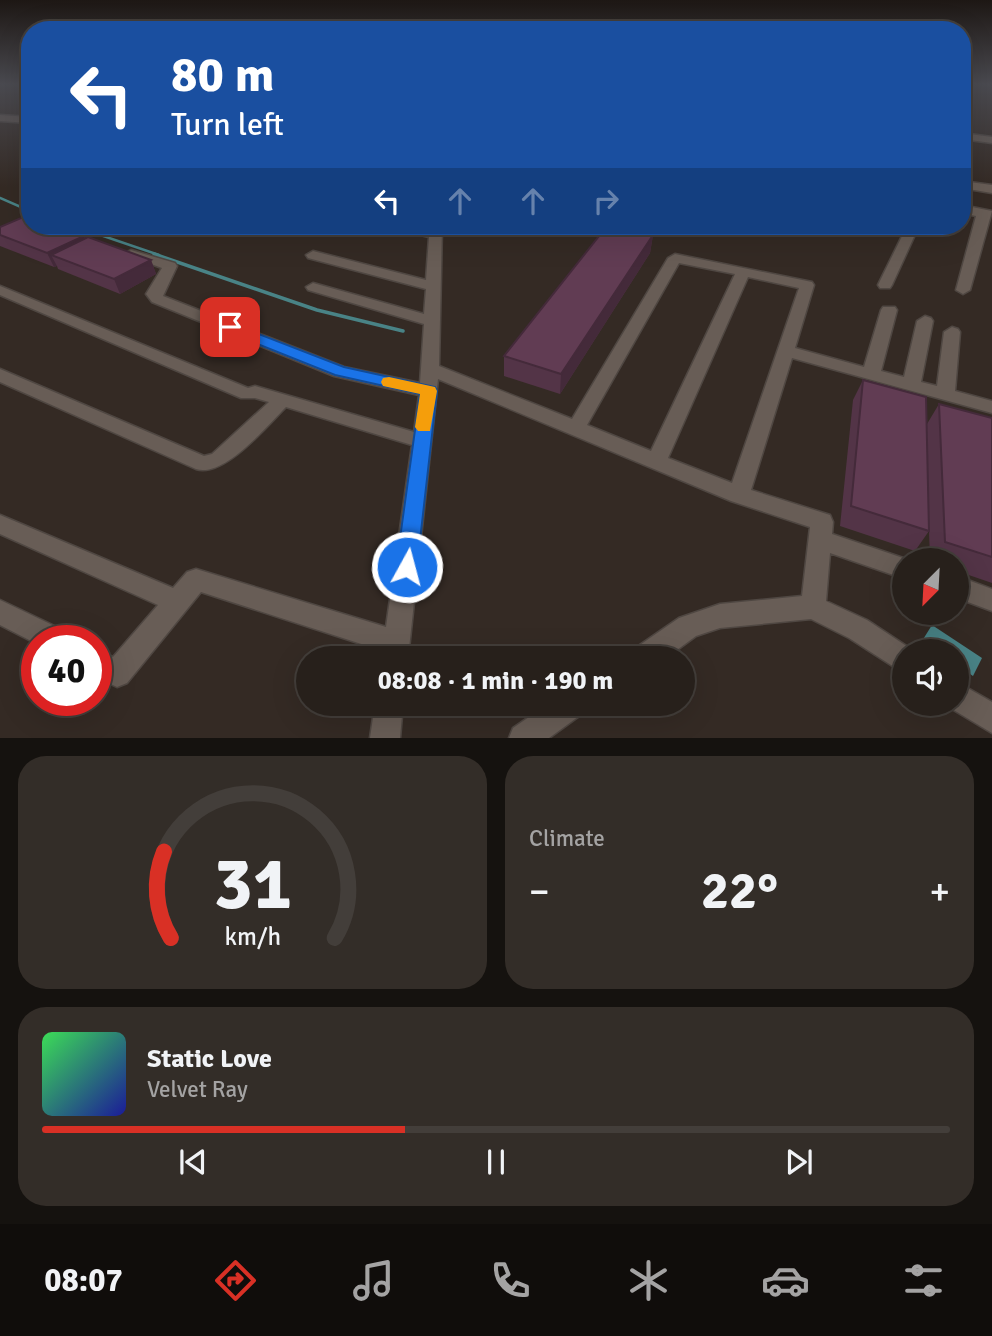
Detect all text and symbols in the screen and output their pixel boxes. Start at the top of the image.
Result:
text: 80 m [171,45,274,105]
icon: left [56,49,147,140]
text: Turn left [171,105,284,144]
icon: left [368,182,406,220]
icon: ahead [441,182,479,220]
icon: ahead [514,182,552,220]
icon: right [587,182,625,220]
pin [200,297,260,357]
icon: arrive [211,308,249,346]
position arrow [370,530,444,604]
north arrow [892,548,970,625]
map controls [892,548,969,716]
speed limit sign: 40 [21,625,112,716]
button: sound [892,639,969,716]
text: 08:08 · 1 min · 190 m [378,665,613,697]
text: Climate [529,824,605,853]
text: 31 [213,841,292,930]
text: 22° [701,859,778,923]
text: − [529,868,550,915]
text: + [929,868,950,915]
text: km/h [224,921,281,952]
text: Static Love [147,1043,272,1075]
text: Velvet Ray [147,1075,248,1104]
icon: previous [174,1143,212,1181]
icon: pause [477,1143,515,1181]
icon: next [780,1143,818,1181]
icon: directions [211,1256,260,1305]
icon: music [349,1256,398,1305]
icon: phone [486,1256,535,1305]
icon: climate [624,1256,673,1305]
icon: car [761,1256,810,1305]
icon: filters [899,1256,948,1305]
text: 08:07 [44,1261,123,1300]

